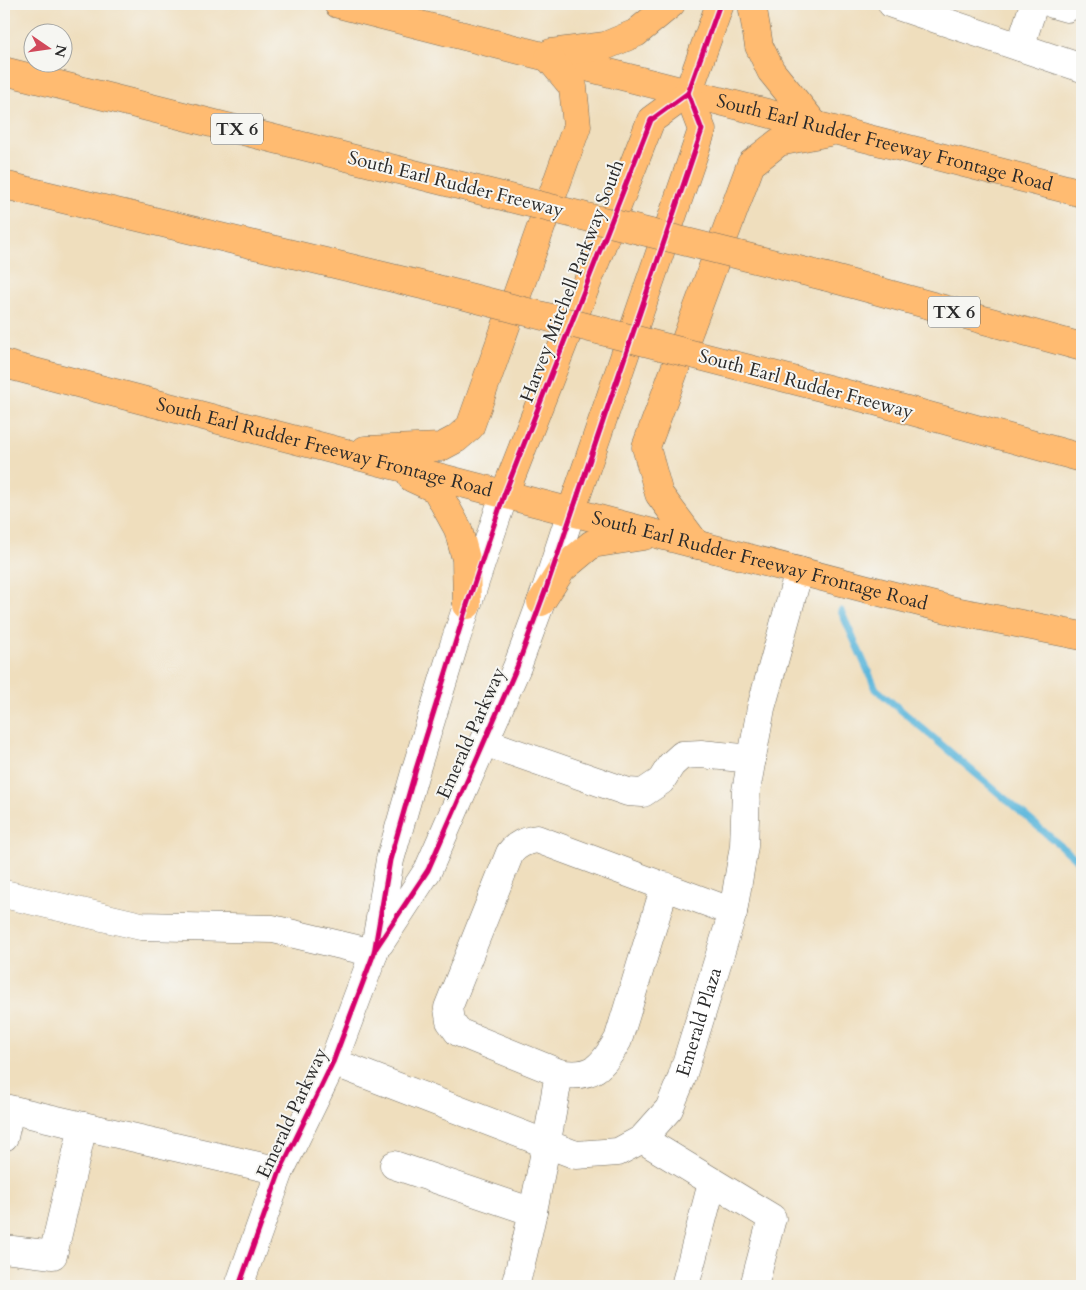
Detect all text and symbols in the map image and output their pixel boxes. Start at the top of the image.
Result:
north arrow [22,22,72,72]
text: N [50,43,71,59]
street label: South Earl Rudder Freeway Frontage Road [714,88,1056,198]
road number: TX 6 [211,114,263,144]
street label: South Earl Rudder Freeway [345,145,567,223]
street label: Harvey Mitchell Parkway South [514,155,631,406]
road number: TX 6 [928,296,980,328]
street label: South Earl Rudder Freeway [696,343,916,425]
street label: South Earl Rudder Freeway Frontage Road [154,391,495,504]
street label: South Earl Rudder Freeway Frontage Road [589,505,931,617]
street label: Emerald Parkway [430,663,512,803]
street label: Emerald Plaza [670,964,728,1080]
street label: Emerald Parkway [250,1043,334,1183]

